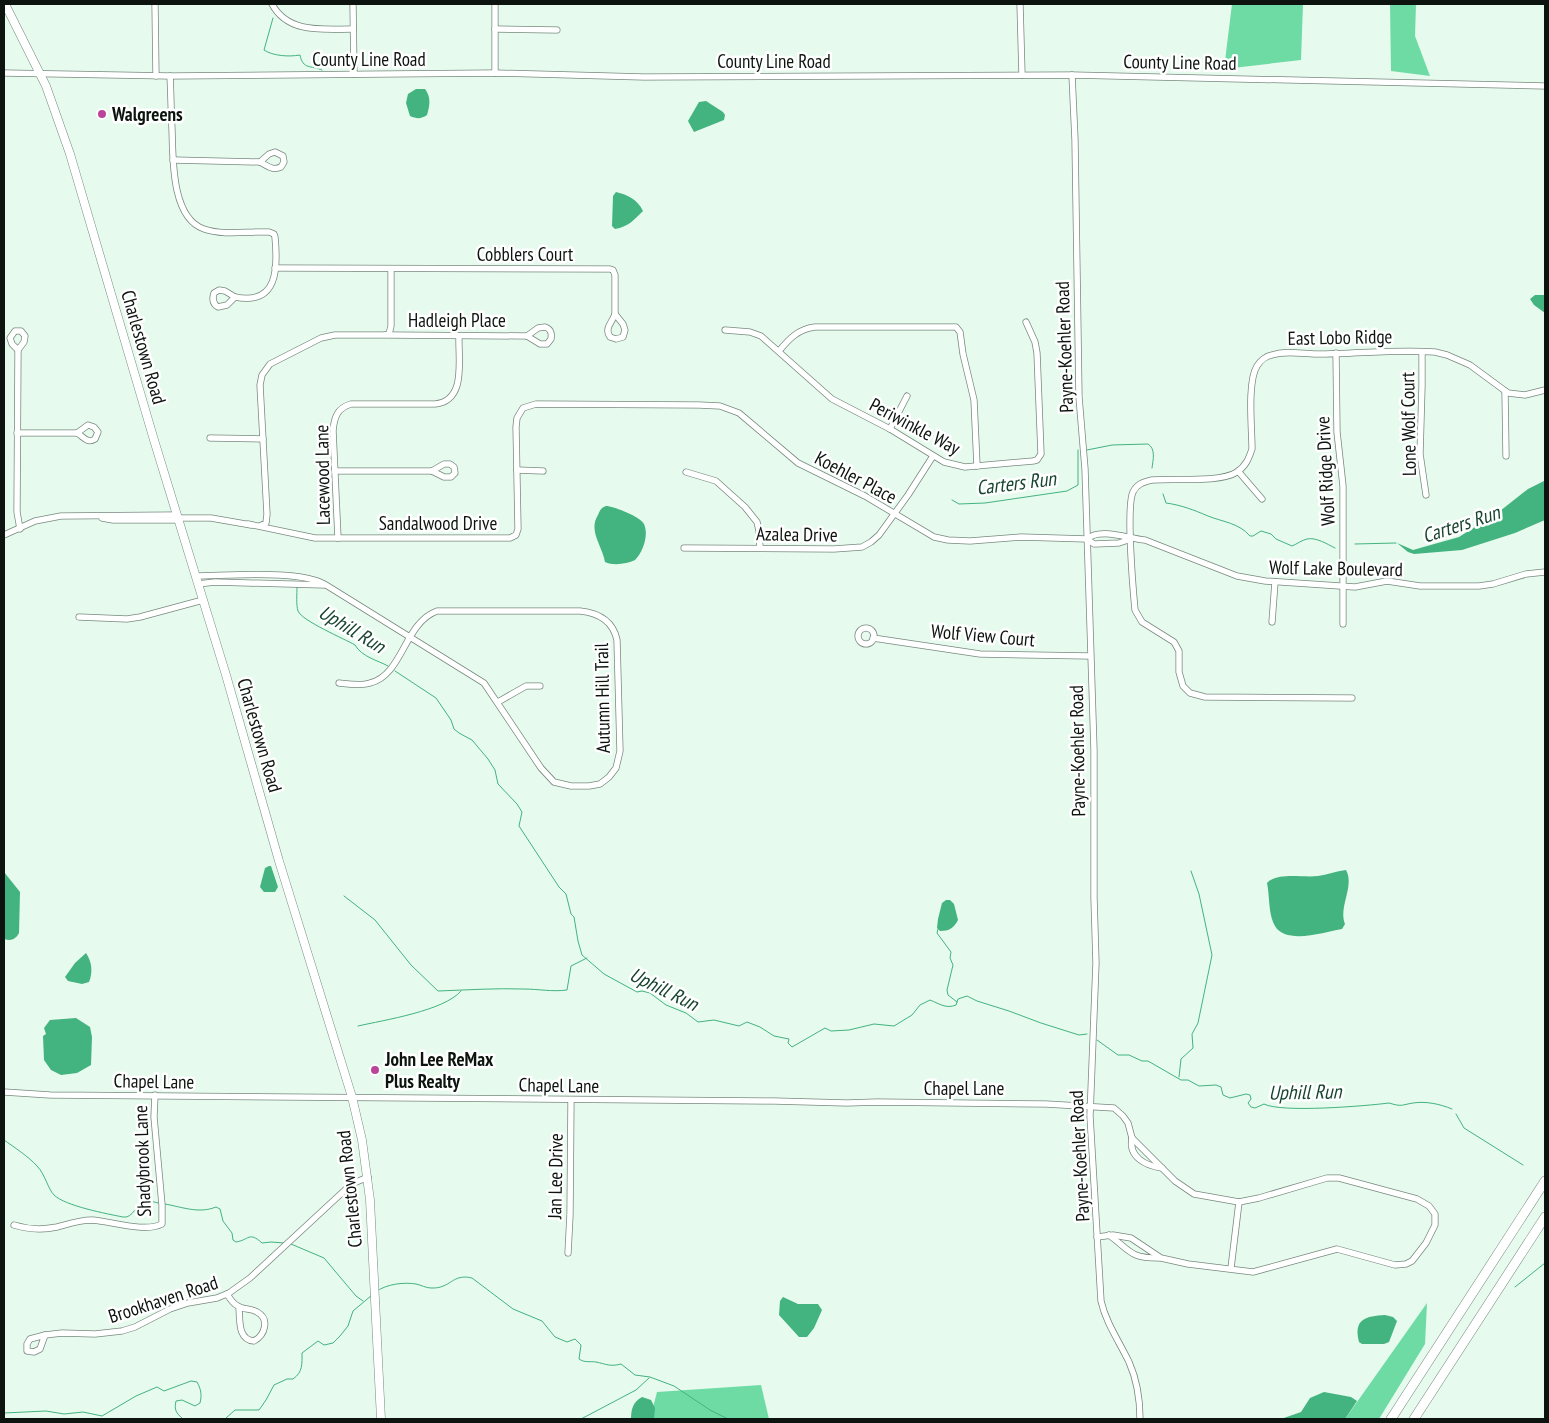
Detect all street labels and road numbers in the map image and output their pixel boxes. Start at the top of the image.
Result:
street label: County Line Road [312,47,426,71]
street label: County Line Road [717,49,831,73]
street label: County Line Road [1123,49,1237,75]
street label: Cobblers Court [477,242,574,266]
street label: Payne-Koehler Road [1050,281,1078,413]
street label: Charlestown Road [116,287,172,407]
street label: Hadleigh Place [408,308,506,332]
street label: East Lobo Ridge [1287,324,1393,350]
street label: Lone Wolf Court [1395,371,1421,476]
street label: Periwinkle Way [866,392,965,460]
street label: Wolf Ridge Drive [1310,415,1340,526]
street label: Lacewood Lane [309,424,335,525]
street label: Koehler Place [811,445,901,509]
street label: Sandalwood Drive [379,511,497,535]
street label: Azalea Drive [756,521,838,547]
street label: Wolf Lake Boulevard [1269,555,1403,581]
street label: Wolf View Court [930,619,1037,652]
street label: Autumn Hill Trail [589,642,615,753]
street label: Charlestown Road [232,675,288,795]
street label: Payne-Koehler Road [1064,685,1090,817]
street label: Chapel Lane [113,1068,195,1094]
street label: Chapel Lane [518,1072,600,1098]
street label: Chapel Lane [924,1076,1004,1100]
street label: Payne-Koehler Road [1064,1090,1094,1222]
street label: Shadybrook Lane [128,1105,156,1217]
street label: Charlestown Road [331,1129,367,1249]
street label: Jan Lee Drive [542,1133,568,1220]
street label: Brookhaven Road [105,1270,221,1328]

